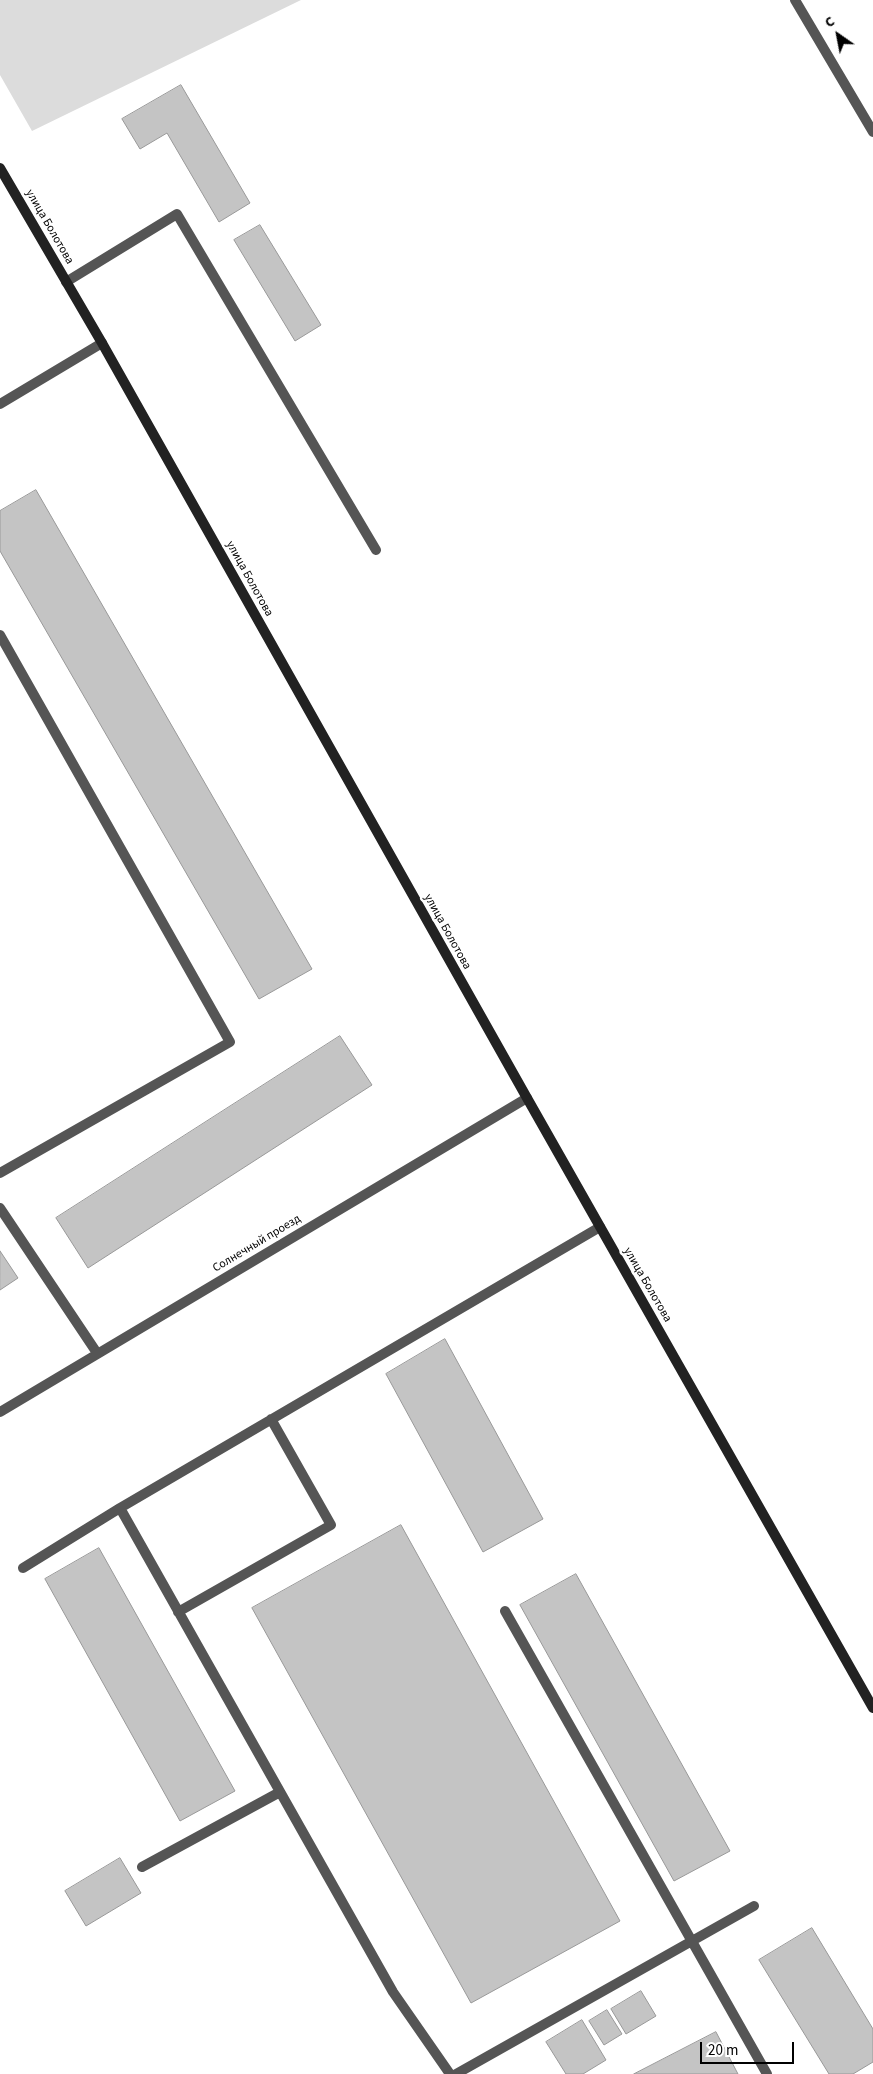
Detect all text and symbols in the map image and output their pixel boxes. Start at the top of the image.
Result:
north arrow [813,10,863,60]
text: С [821,12,839,33]
street label: улица Болотова [22,187,76,267]
street label: улица Болотова [222,539,276,619]
street label: улица Болотова [420,892,474,972]
street label: Солнечный проезд [210,1212,304,1276]
street label: улица Болотова [620,1245,674,1325]
scale bar [703,2032,797,2064]
text: 20 m [708,2040,738,2061]

